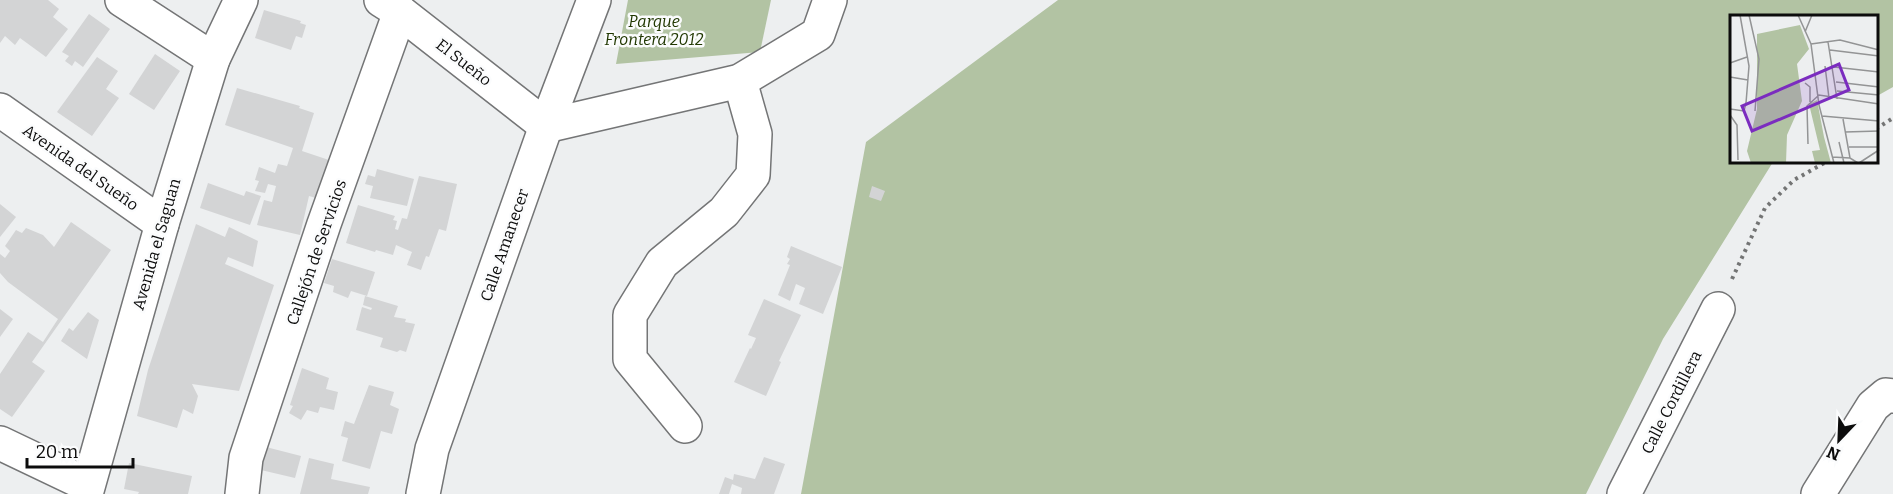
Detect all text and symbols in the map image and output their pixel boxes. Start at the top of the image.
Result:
park label: Parque Frontera 2012 [604,12,704,49]
inset map [1730,15,1878,164]
street label: El Sueño [432,35,495,90]
street label: Avenida del Sueño [19,120,142,214]
street label: Avenida el Saguan [129,176,184,312]
street label: Callejón de Servicios [283,177,350,327]
street label: Calle Amanecer [476,186,533,304]
street label: Calle Cordillera [1637,347,1706,457]
north arrow [1809,410,1869,470]
scale bar [27,431,134,469]
text: 20 m [36,441,78,463]
text: N [1824,442,1843,465]

